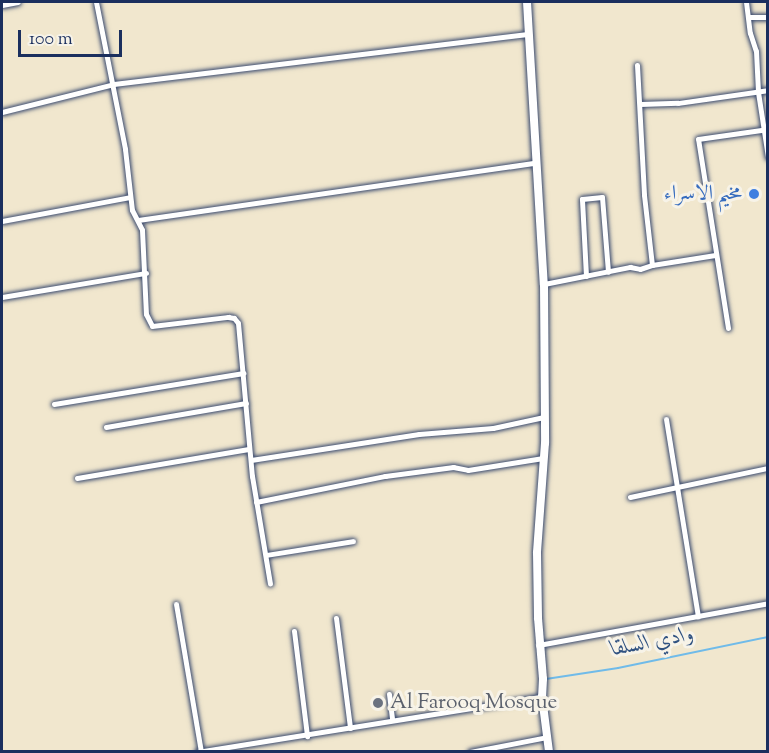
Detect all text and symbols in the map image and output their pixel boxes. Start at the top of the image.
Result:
scale bar [21,18,124,56]
text: 100 m [29,27,73,53]
place label: مخيم الاسراء [664,181,742,207]
marker: مخيم الاسراء [747,187,761,201]
water label: وادي السلقا [609,622,697,664]
place label: Al Farooq Mosque [390,690,557,716]
marker: Al Farooq Mosque [371,696,385,710]

